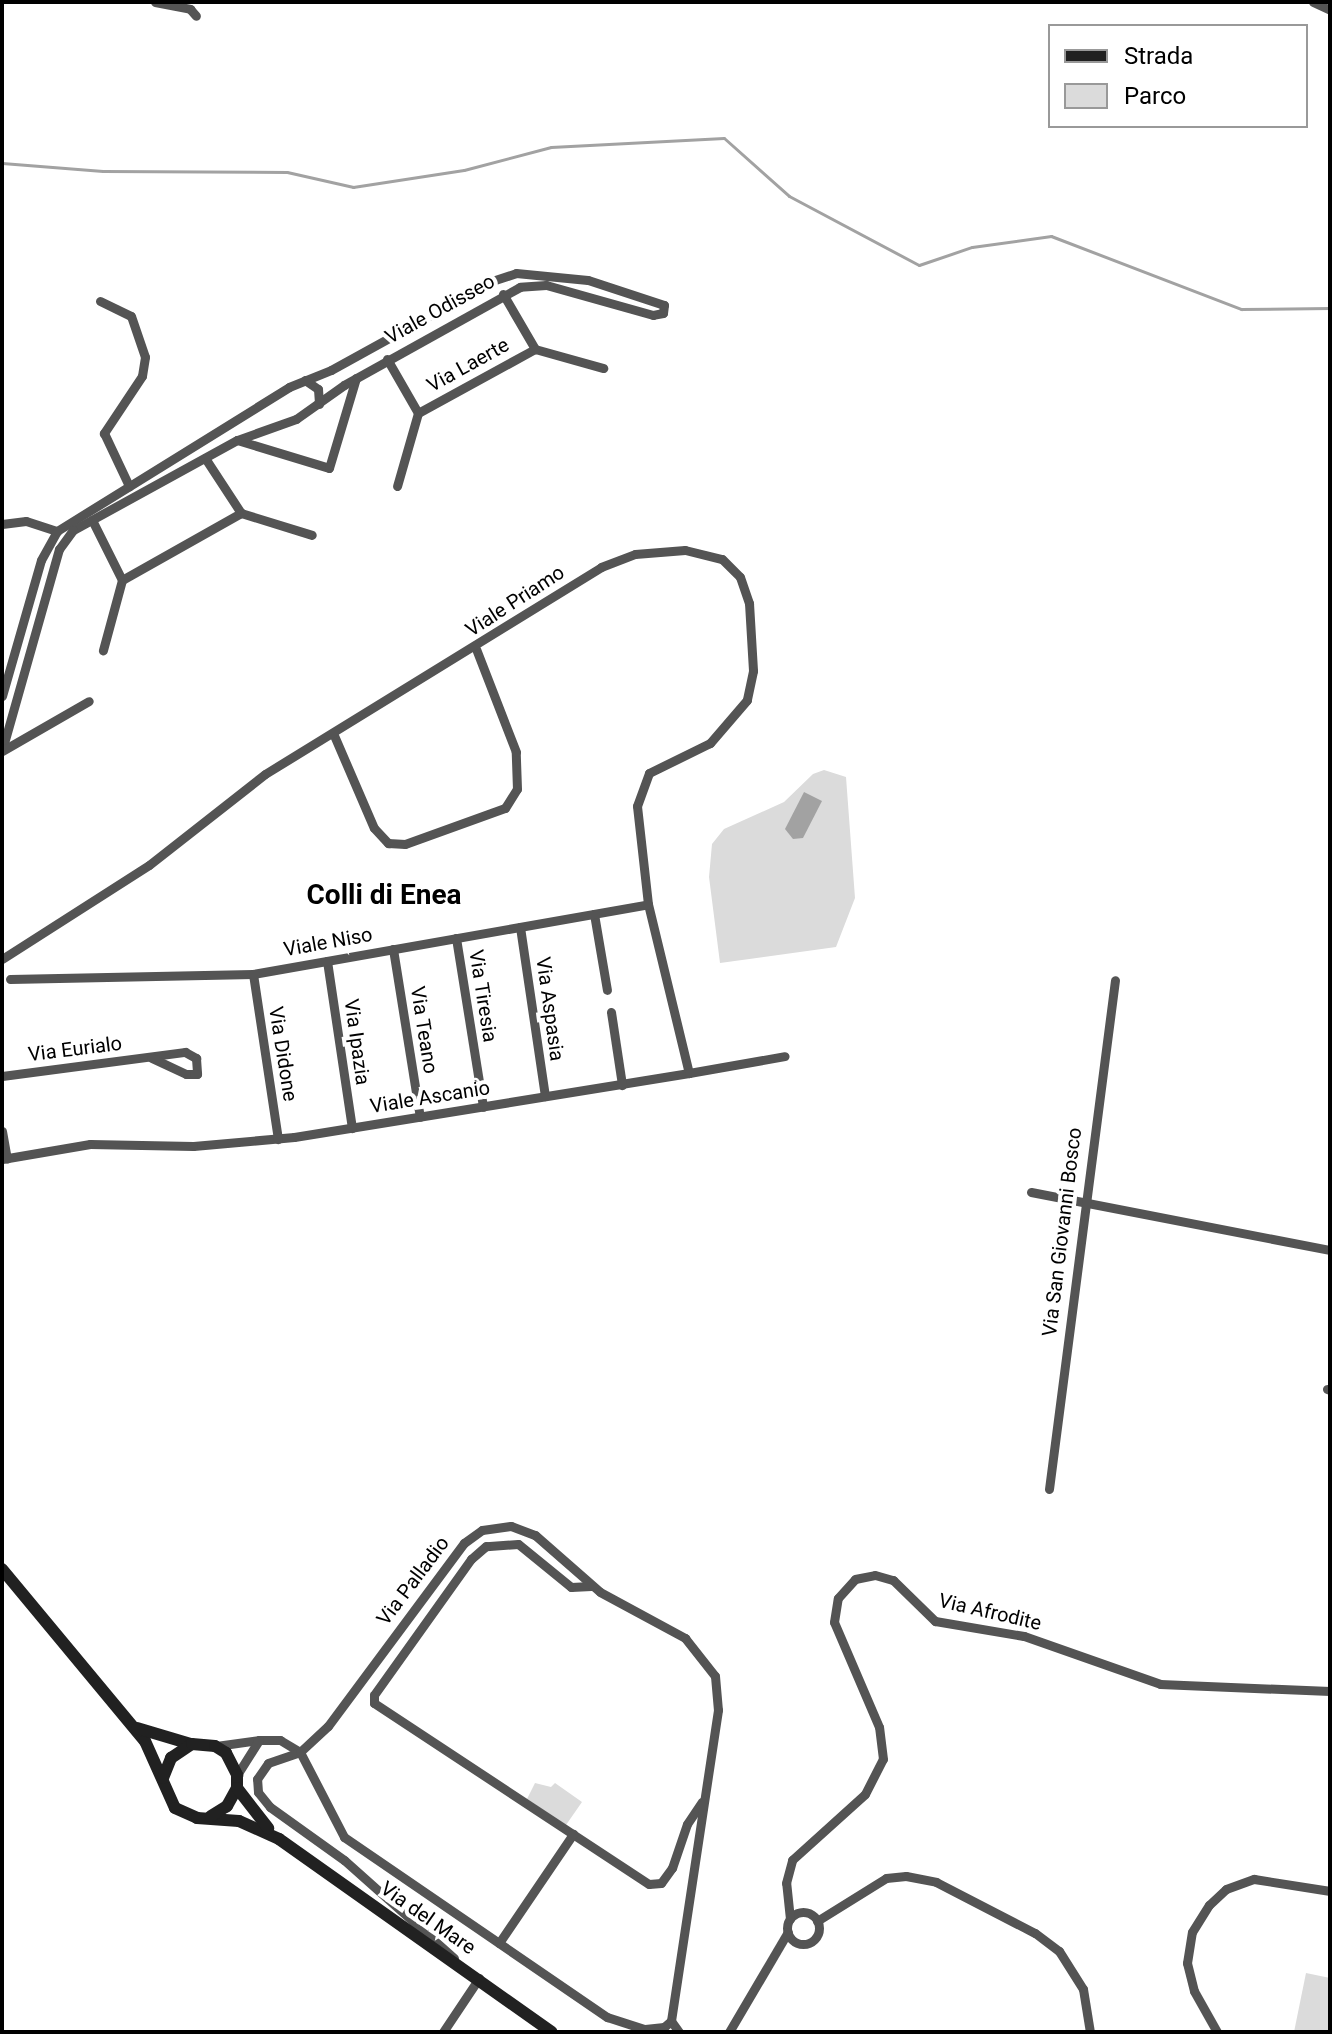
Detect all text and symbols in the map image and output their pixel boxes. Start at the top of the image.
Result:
legend [1048,24,1308,128]
text: Strada [1124,42,1193,70]
text: Parco [1124,82,1186,110]
street label: Viale Odisseo [381,269,499,349]
street label: Via Laerte [423,333,513,397]
street label: Viale Priamo [461,560,569,642]
district label: Colli di Enea [307,878,461,912]
street label: Viale Niso [282,922,374,962]
street label: Via Tiresia [464,948,502,1044]
street label: Via Aspasia [531,955,569,1063]
street label: Via Teano [405,984,443,1076]
street label: Via Ipazia [339,997,375,1087]
street label: Via Didone [264,1005,302,1103]
street label: Via Eurialo [27,1031,123,1067]
street label: Viale Ascanio [368,1076,492,1118]
street label: Via San Giovanni Bosco [1037,1126,1087,1338]
street label: Via Palladio [372,1532,454,1630]
street label: Via Afrodite [936,1589,1044,1635]
street label: Via del Mare [376,1876,480,1960]

